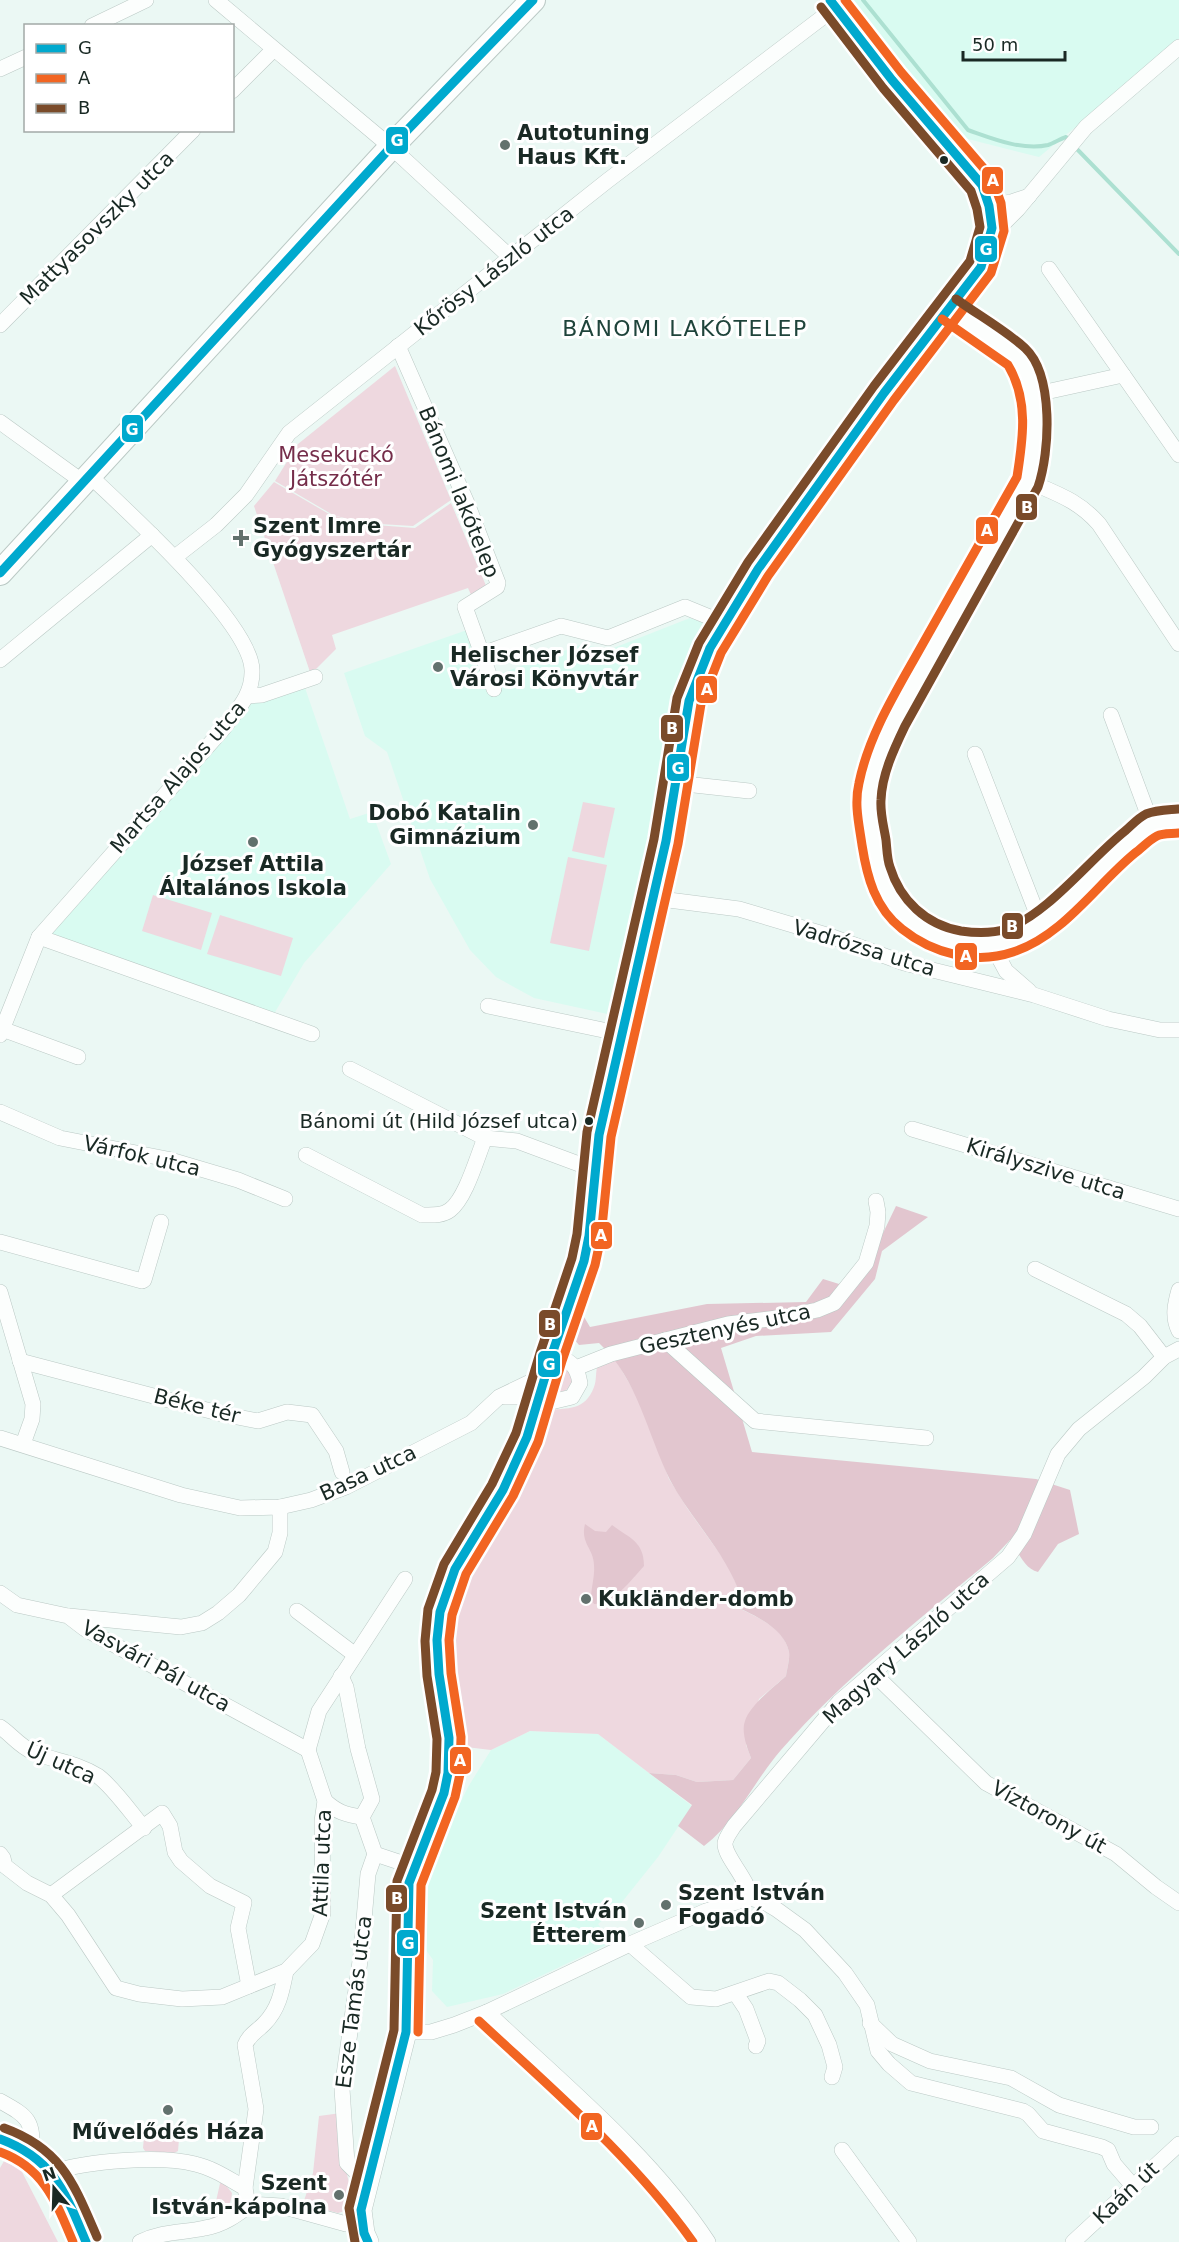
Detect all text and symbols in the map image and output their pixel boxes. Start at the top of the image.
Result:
legend [24,24,234,132]
scale bar [963,24,1065,62]
text: 50 m [972,34,1018,55]
text: G [78,37,92,58]
text: A [78,67,91,88]
text: B [78,97,90,118]
place label: Autotuning Haus Kft. [517,121,650,169]
line badge: G [385,126,409,155]
text: G [390,131,404,150]
marker: Autotuning Haus Kft. [498,138,512,152]
street label: Mattyasovszky utca [15,146,179,310]
unlabelled marker [938,154,950,166]
line badge: A [981,166,1004,195]
text: A [987,171,1000,190]
street label: Kőrösy László utca [410,201,578,341]
line badge: G [974,235,998,263]
text: G [979,240,993,259]
district label: BÁNOMI LAKÓTELEP [562,316,808,341]
street label: Bánomi lakótelep [414,403,504,581]
line badge: G [121,414,144,443]
text: G [125,420,139,439]
park label: Mesekuckó Játszótér [278,443,394,491]
line badge: B [1015,493,1038,521]
text: B [1021,498,1033,517]
place label: Szent Imre Gyógyszertár [253,514,412,562]
line badge: A [975,516,999,545]
text: A [981,521,994,540]
marker: Szent Imre Gyógyszertár [234,531,248,545]
place label: Helischer József Városi Könyvtár [450,643,639,691]
marker: Helischer József Városi Könyvtár [431,660,445,674]
line badge: A [695,675,718,704]
text: A [701,680,714,699]
street label: Martsa Alajos utca [105,696,251,858]
line badge: B [660,714,684,743]
text: B [666,719,678,738]
line badge: G [666,753,690,782]
text: G [671,759,685,778]
place label: Dobó Katalin Gimnázium [368,801,521,849]
marker: Dobó Katalin Gimnázium [526,818,540,832]
marker: József Attila Általános Iskola [246,835,260,849]
place label: József Attila Általános Iskola [159,852,347,900]
line badge: B [1001,912,1024,940]
street label: Vadrózsa utca [790,915,938,981]
text: B [1006,917,1018,936]
line badge: A [954,942,978,971]
text: A [960,947,973,966]
place label: Bánomi út (Hild József utca) [300,1109,578,1133]
marker: Bánomi út (Hild József utca) [583,1115,595,1127]
street label: Várfok utca [81,1131,203,1181]
street label: Királyszive utca [964,1133,1128,1205]
line badge: A [590,1221,613,1250]
text: A [595,1226,608,1245]
street label: Gesztenyés utca [637,1299,813,1359]
line badge: B [538,1309,561,1338]
text: B [544,1315,556,1334]
line badge: G [537,1350,561,1378]
text: G [542,1355,556,1374]
street label: Béke tér [151,1384,243,1428]
street label: Basa utca [316,1440,420,1506]
street label: Magyary László utca [818,1567,994,1729]
place label: Kukländer-domb [598,1587,794,1611]
marker: Kukländer-domb [579,1592,593,1606]
street label: Vasvári Pál utca [78,1615,234,1717]
street label: Új utca [22,1736,100,1789]
line badge: A [449,1746,472,1775]
text: A [454,1751,467,1770]
street label: Víztorony út [988,1776,1110,1858]
street label: Attila utca [308,1809,336,1917]
place label: Szent István Fogadó [678,1881,825,1929]
line badge: B [385,1884,408,1913]
text: B [391,1889,403,1908]
marker: Szent István Fogadó [659,1898,673,1912]
place label: Szent István Étterem [480,1899,627,1947]
street label: Esze Tamás utca [331,1914,377,2090]
marker: Szent István Étterem [632,1916,646,1930]
line badge: G [396,1929,419,1957]
text: G [401,1934,415,1953]
marker: Művelődés Háza [161,2103,175,2117]
line badge: A [580,2112,603,2141]
text: A [586,2117,599,2136]
place label: Művelődés Háza [72,2120,264,2144]
street label: Kaán út [1088,2157,1164,2229]
north arrow [24,2158,84,2218]
text: N [40,2163,59,2185]
place label: Szent István-kápolna [151,2171,327,2219]
marker: Szent István-kápolna [332,2188,346,2202]

